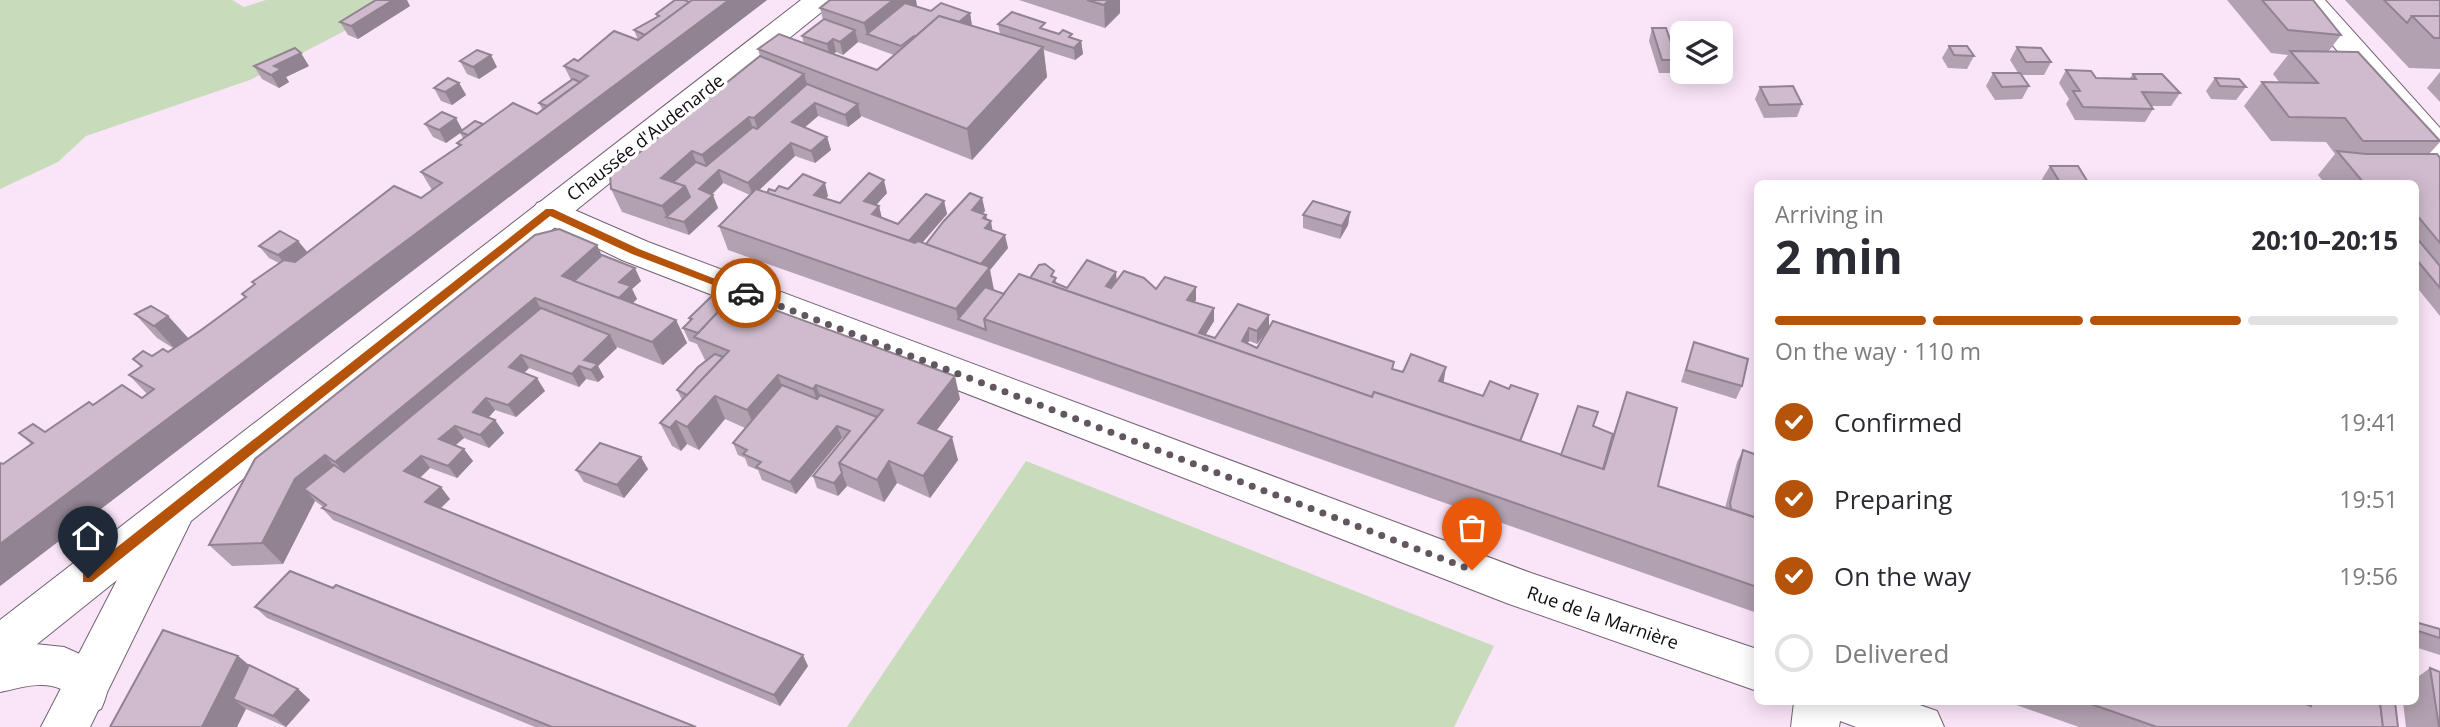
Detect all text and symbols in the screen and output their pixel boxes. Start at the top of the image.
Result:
map controls [1670,21,1733,84]
button: layers [1670,21,1733,84]
street label: Chaussée d'Audenarde [561,68,729,206]
text: Arriving in [1775,198,1884,230]
text: 20:10–20:15 [2251,222,2398,258]
text: 2 min [1775,225,1903,287]
courier [711,258,781,328]
icon: car [727,274,765,312]
text: On the way · 110 m [1775,335,1981,367]
icon: check [1775,403,1813,441]
text: Confirmed [1834,404,1962,440]
text: 19:41 [2339,406,2398,438]
icon: check [1775,480,1813,518]
text: Preparing [1834,481,1952,517]
text: 19:51 [2339,483,2398,515]
pin [1442,498,1502,570]
pin [58,506,118,578]
icon: bag [1453,509,1491,547]
icon: home [69,517,107,555]
icon: check [1775,557,1813,595]
text: On the way [1834,558,1971,594]
text: 19:56 [2339,560,2398,592]
street label: Rue de la Marnière [1524,580,1682,654]
text: Delivered [1834,635,1949,671]

